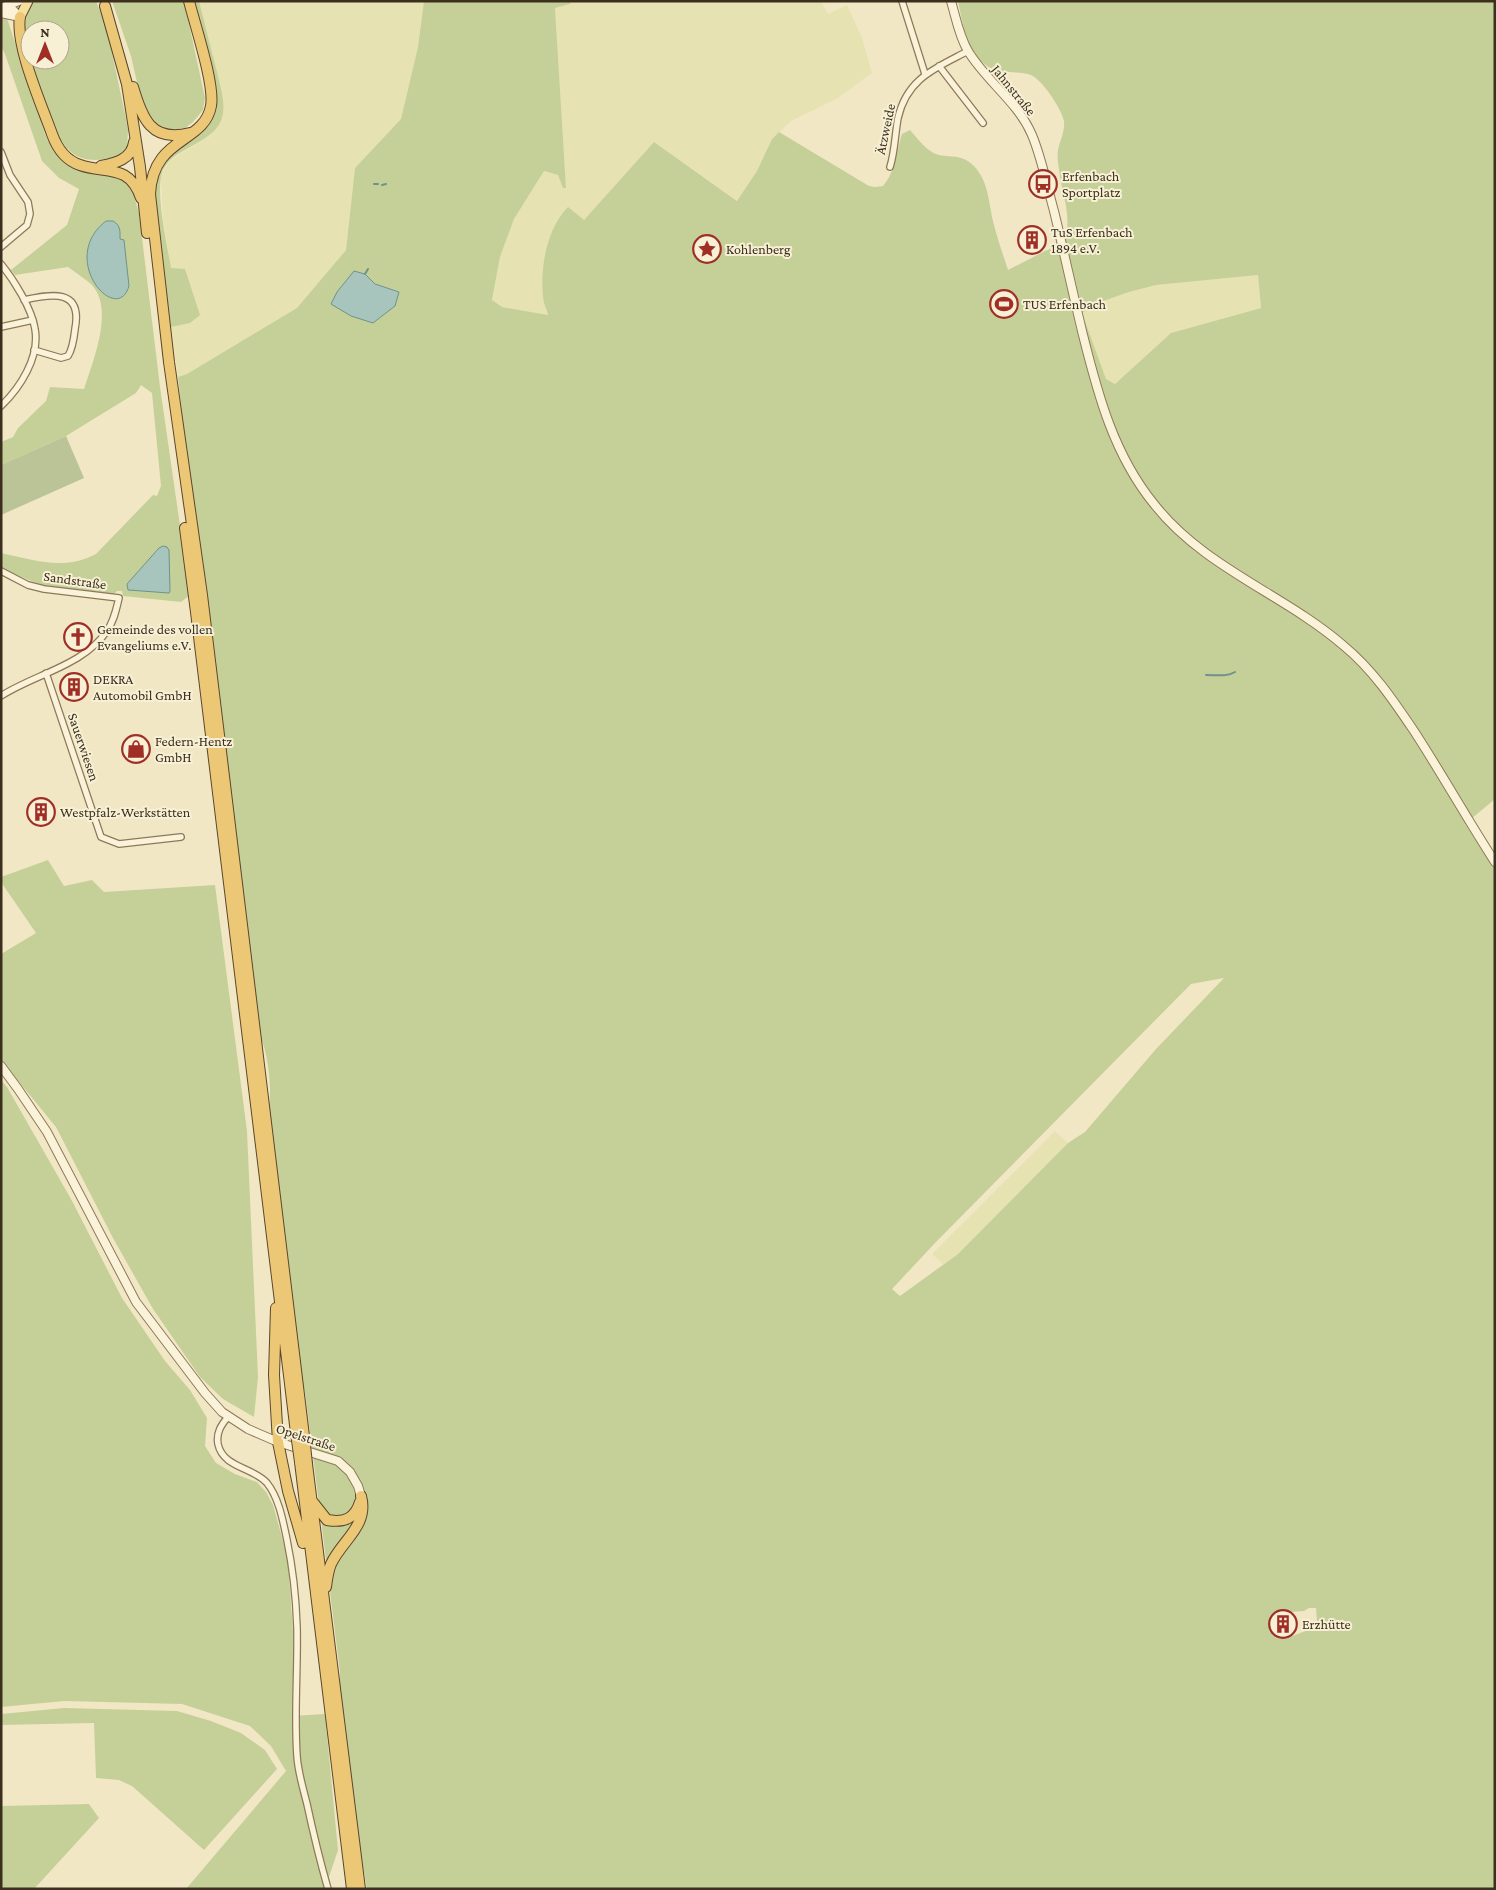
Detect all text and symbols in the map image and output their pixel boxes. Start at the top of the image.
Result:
north arrow [20,20,70,70]
text: N [40,24,50,40]
street label: Jahnstraße [987,60,1039,119]
street label: Ätzweide [872,102,898,156]
place label: Erfenbach Sportplatz [1062,168,1121,200]
bus stop icon: Erfenbach Sportplatz [1028,169,1058,199]
place label: TuS Erfenbach 1894 e.V. [1051,224,1133,256]
building icon: TuS Erfenbach 1894 e.V. [1017,225,1047,255]
place icon: Kohlenberg [692,234,722,264]
place label: Kohlenberg [726,241,791,257]
sports icon: TUS Erfenbach [989,289,1019,319]
place label: TUS Erfenbach [1023,296,1107,312]
street label: Sandstraße [43,568,107,592]
place label: Gemeinde des vollen Evangeliums e.V. [97,621,213,653]
church icon: Gemeinde des vollen Evangeliums e.V. [63,622,93,652]
place label: DEKRA Automobil GmbH [93,671,192,703]
building icon: DEKRA Automobil GmbH [59,672,89,702]
street label: Sauerwiesen [65,711,103,784]
place label: Federn-Hentz GmbH [155,733,232,765]
shop icon: Federn-Hentz GmbH [121,734,151,764]
building icon: Westpfalz-Werkstätten [26,797,56,827]
place label: Westpfalz-Werkstätten [60,804,191,820]
street label: Opelstraße [274,1420,338,1454]
building icon: Erzhütte [1268,1609,1298,1639]
place label: Erzhütte [1302,1616,1351,1632]

